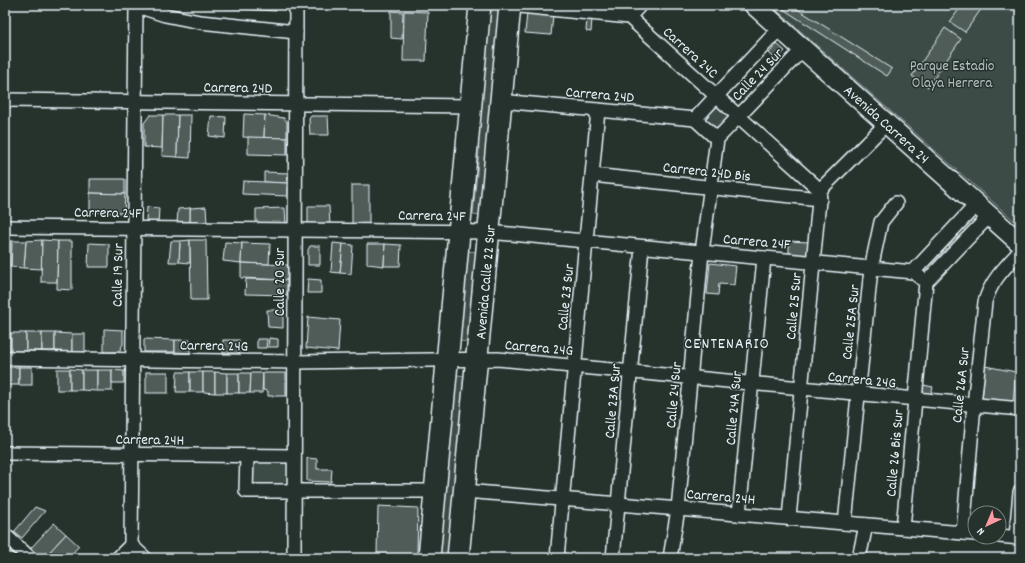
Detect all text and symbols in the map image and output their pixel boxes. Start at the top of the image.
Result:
street label: Carrera 24C [657,22,722,85]
street label: Calle 24 Sur [727,44,790,107]
park label: Parque Estadio Olaya Herrera [910,56,995,95]
street label: Carrera 24D [203,77,273,101]
street label: Avenida Carrera 24 [838,81,934,170]
street label: Carrera 24D [565,82,635,110]
street label: Carrera 24D Bis [662,157,752,189]
street label: Carrera 24F [74,202,142,226]
street label: Carrera 24F [398,205,466,229]
street label: Avenida Calle 22 Sur [471,223,503,340]
street label: Carrera 24F [722,229,792,257]
street label: Calle 19 Sur [107,242,131,307]
street label: Calle 20 Sur [270,247,292,316]
street label: Calle 23 Sur [553,262,581,332]
street label: Calle 25 Sur [781,271,809,341]
street label: Calle 25A Sur [837,283,867,361]
district label: CENTENARIO [684,333,770,356]
street label: Carrera 24G [179,335,248,359]
street label: Carrera 24G [504,335,574,363]
street label: Calle 26A Sur [947,346,977,424]
street label: Calle 24 Sur [661,361,689,429]
street label: Calle 23A Sur [600,362,628,440]
street label: Carrera 24G [827,366,897,396]
street label: Calle 24A Sur [721,370,749,446]
street label: Calle 26 Bis Sur [881,408,911,498]
street label: Carrera 24H [115,429,184,453]
street label: Carrera 24H [686,484,756,512]
north arrow [967,505,1007,545]
text: N [974,523,989,538]

